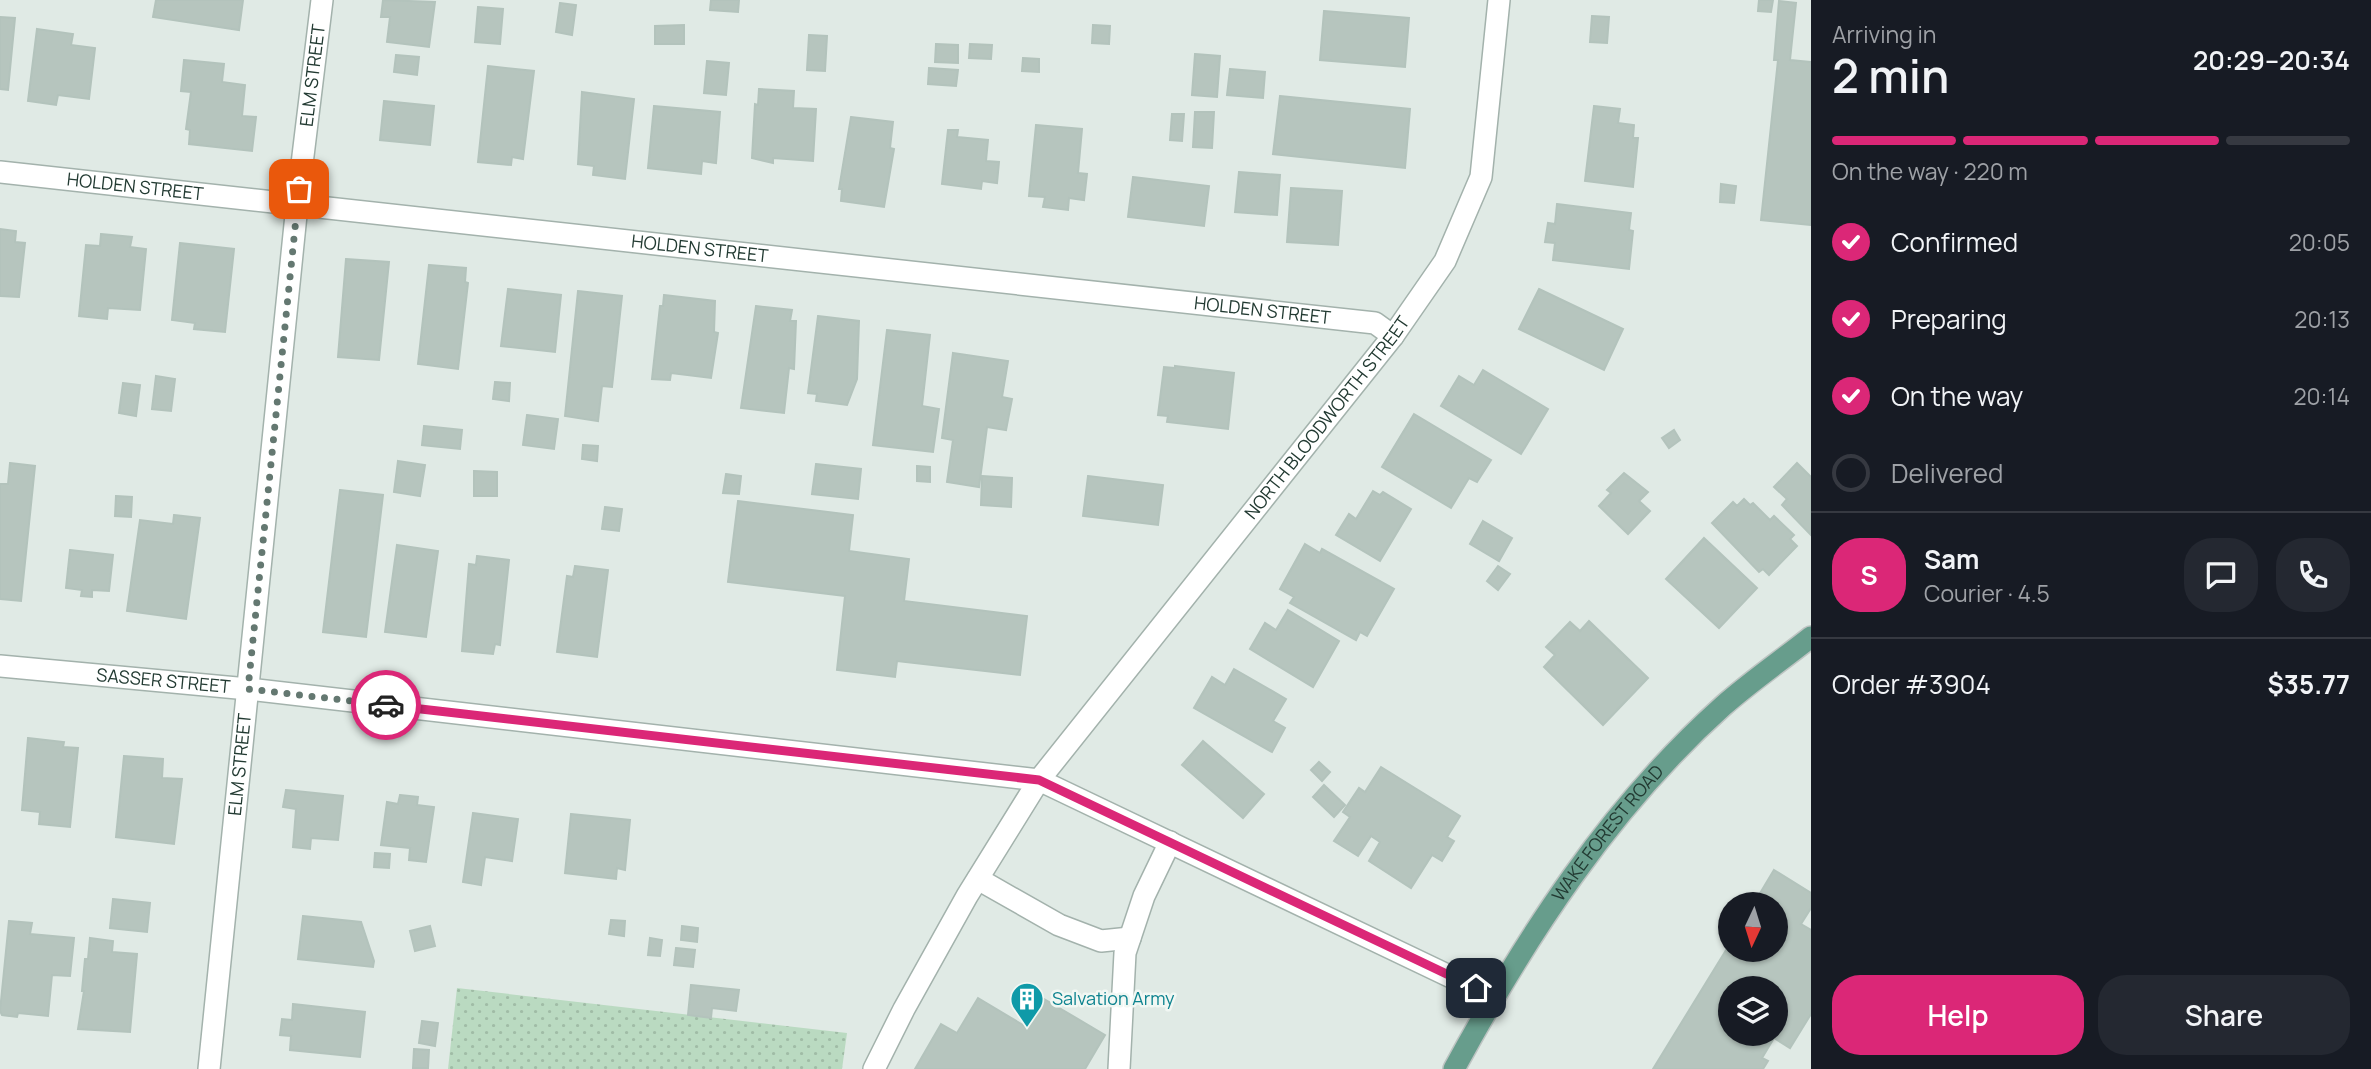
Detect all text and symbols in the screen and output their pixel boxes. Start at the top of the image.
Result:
text: Arriving in [1832,18,1937,50]
street label: ELM STREET [294,23,330,128]
text: 20:29–20:34 [2193,42,2350,78]
text: 2 min [1832,44,1949,107]
text: On the way · 220 m [1832,155,2028,187]
pin [269,159,329,219]
street label: HOLDEN STREET [66,166,205,205]
icon: bag [280,170,318,208]
icon: check [1832,223,1870,261]
text: Confirmed [1891,224,2018,260]
text: 20:05 [2289,226,2350,258]
street label: HOLDEN STREET [630,228,770,267]
street label: HOLDEN STREET [1193,290,1332,329]
icon: check [1832,300,1870,338]
text: Preparing [1891,301,2007,337]
text: 20:13 [2294,303,2350,335]
street label: NORTH BLOODWORTH STREET [1239,311,1415,524]
icon: check [1832,377,1870,415]
text: On the way [1891,378,2023,414]
text: 20:14 [2293,380,2350,412]
text: Delivered [1891,455,2003,491]
button: chat [2184,538,2258,612]
button: phone [2276,538,2350,612]
text: Sam [1924,541,1979,577]
text: S [1860,557,1878,593]
text: Courier · 4.5 [1924,577,2050,609]
street label: SASSER STREET [95,662,232,698]
text: Order #3904 [1832,666,1991,702]
text: $35.77 [2268,666,2350,702]
courier [351,670,421,740]
icon: car [367,686,405,724]
street label: ELM STREET [222,712,256,817]
street label: WAKE FOREST ROAD [1546,759,1668,906]
north arrow [1718,892,1788,962]
map controls [1718,892,1788,1046]
pin [1446,958,1506,1018]
icon: home [1457,969,1495,1007]
button: Help [1832,975,2084,1055]
button: Share [2098,975,2350,1055]
button: layers [1718,976,1788,1046]
building icon: Salvation Army [1008,980,1046,1029]
place label: Salvation Army [1052,986,1175,1010]

